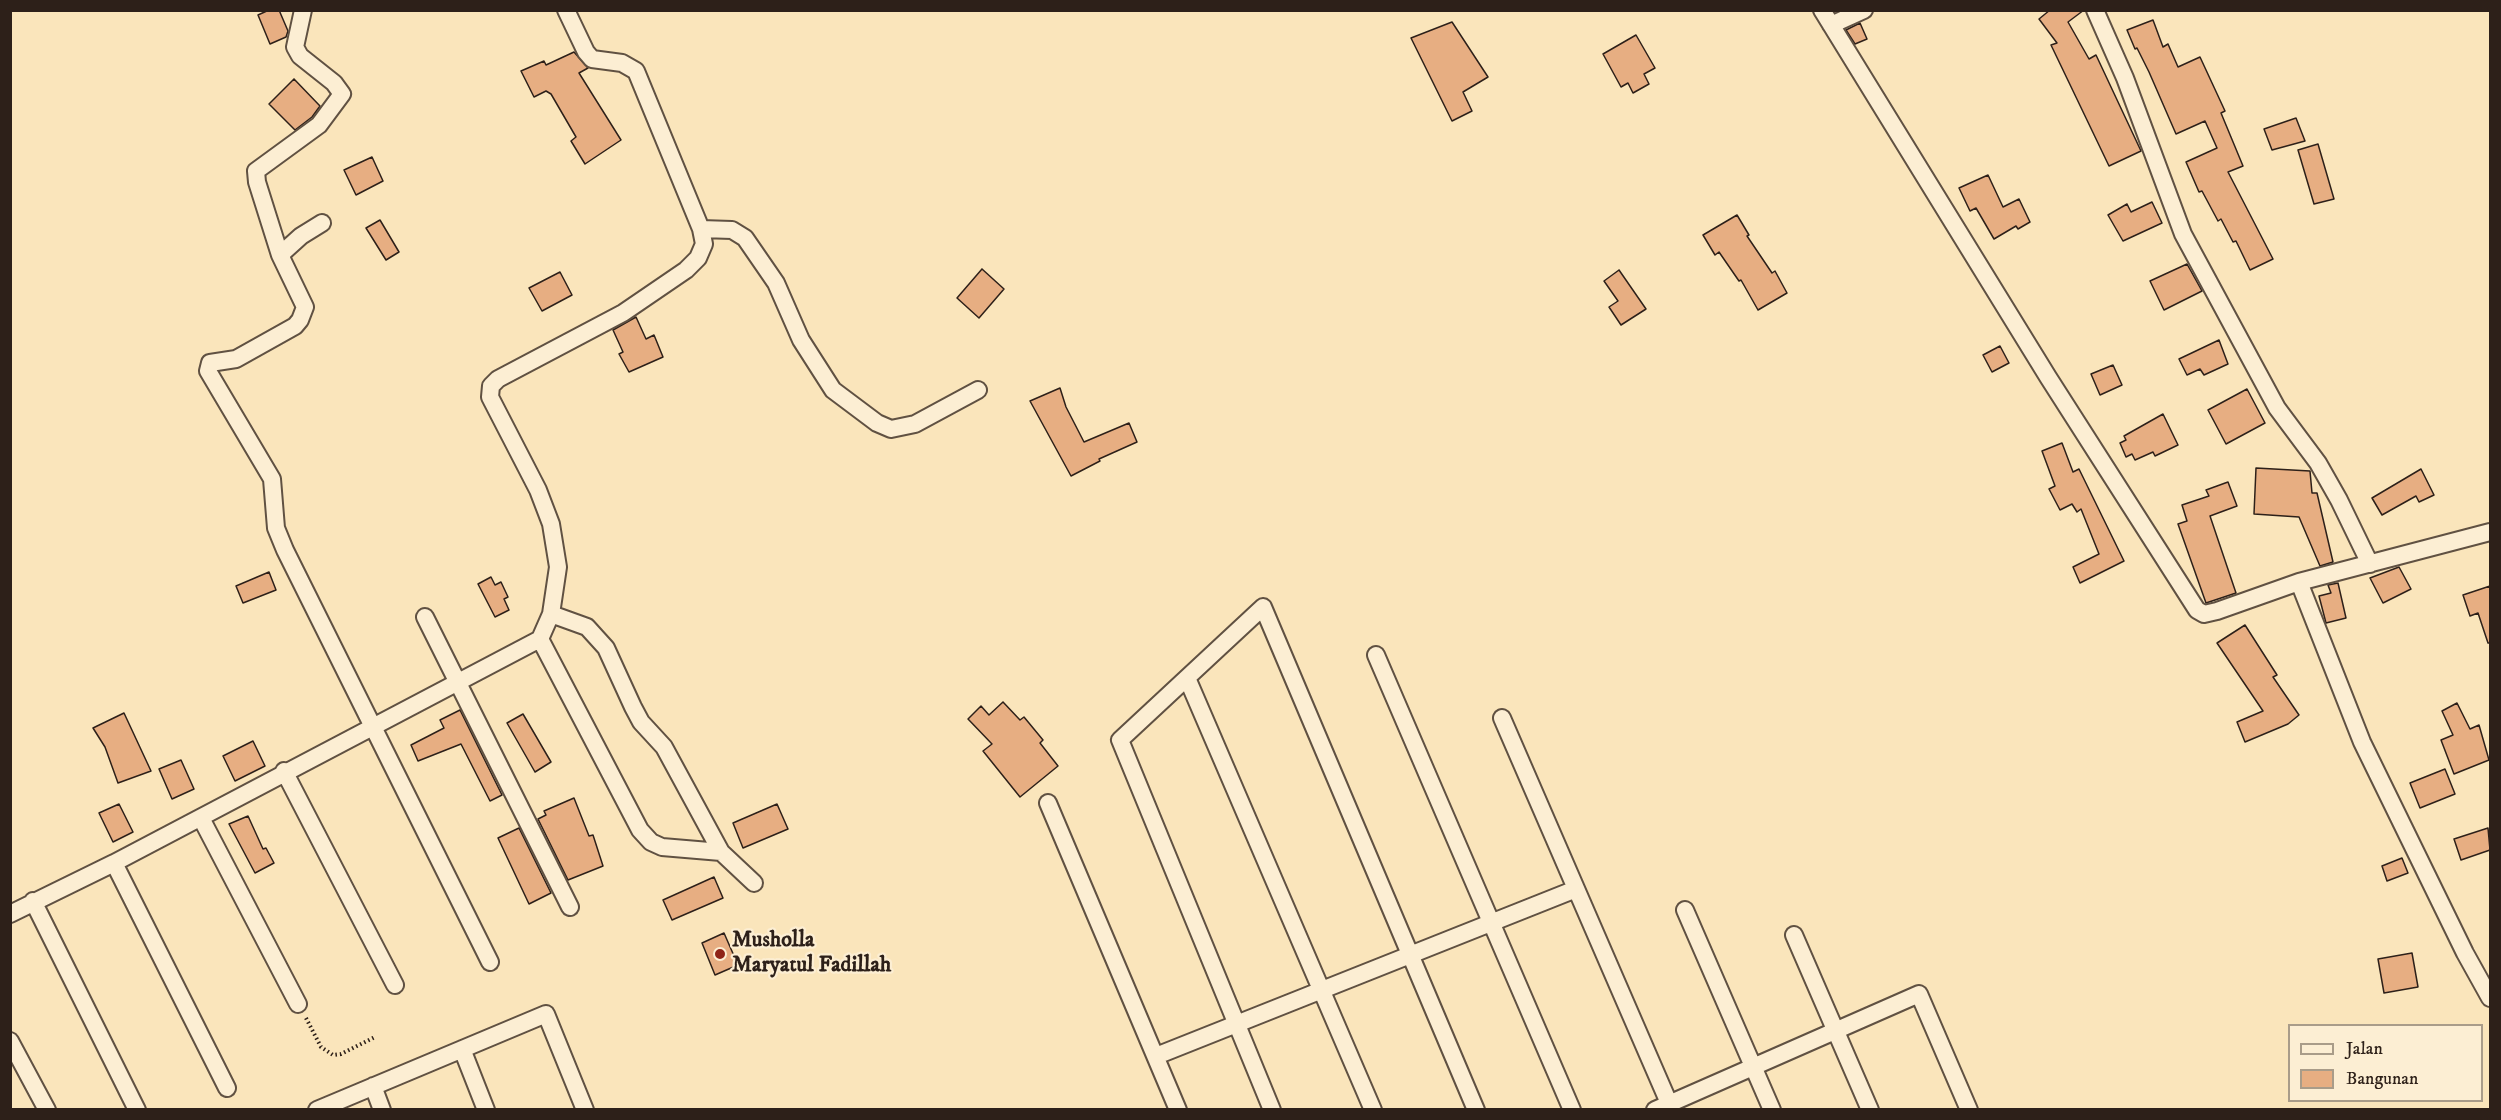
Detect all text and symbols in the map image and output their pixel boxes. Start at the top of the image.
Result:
place label: Musholla Maryatul Fadillah [732,928,891,980]
marker: Musholla Maryatul Fadillah [713,947,727,961]
legend [2288,1024,2483,1102]
text: Jalan [2346,1038,2383,1060]
text: Bangunan [2346,1068,2418,1090]

